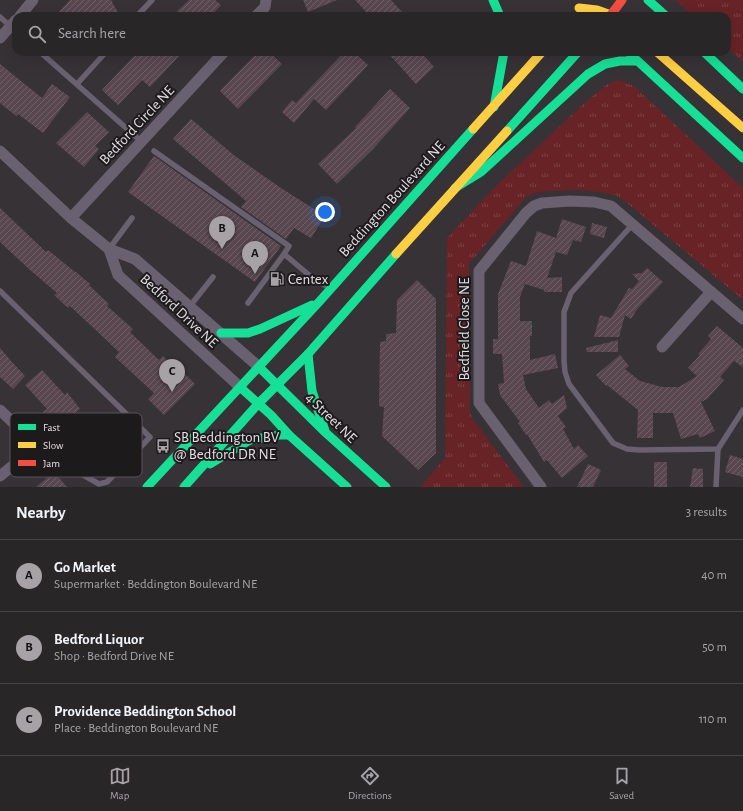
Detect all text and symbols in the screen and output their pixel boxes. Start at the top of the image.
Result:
search box [12,12,731,56]
icon: search [26,23,48,45]
text: Search here [58,26,126,41]
street label: Bedford Circle NE [97,83,177,167]
street label: Beddington Boulevard NE [336,138,448,260]
your location [315,202,335,222]
pin: B [209,216,235,249]
pin: A [242,241,268,274]
street label: Bedford Drive NE [137,271,221,351]
fuel station icon: Centex [269,271,285,287]
place label: Centex [288,272,329,287]
street label: Bedfield Close NE [457,277,472,381]
pin: C [159,359,185,392]
street label: 4 Street NE [302,390,360,446]
legend [10,413,142,477]
text: Fast [43,422,61,433]
place label: SB Beddington BV @ Bedford DR NE [174,430,280,462]
bus stop icon: SB Beddington BV @ Bedford DR NE [155,438,171,454]
text: Slow [43,440,64,451]
text: Jam [43,458,60,469]
text: Nearby [16,504,66,521]
text: 3 results [686,506,727,519]
text: Go Market [54,560,116,575]
text: A [25,569,33,582]
text: 40 m [701,569,727,582]
text: Supermarket · Beddington Boulevard NE [54,578,257,591]
text: Bedford Liquor [54,632,144,647]
text: B [25,641,33,654]
text: 50 m [702,641,727,654]
text: Shop · Bedford Drive NE [54,650,174,663]
text: Providence Beddington School [54,704,236,719]
text: C [26,713,32,726]
text: 110 m [699,713,727,726]
text: Place · Beddington Boulevard NE [54,722,218,735]
tab: Map [109,765,131,802]
tab: Directions [348,765,392,802]
tab: Saved [609,765,634,802]

